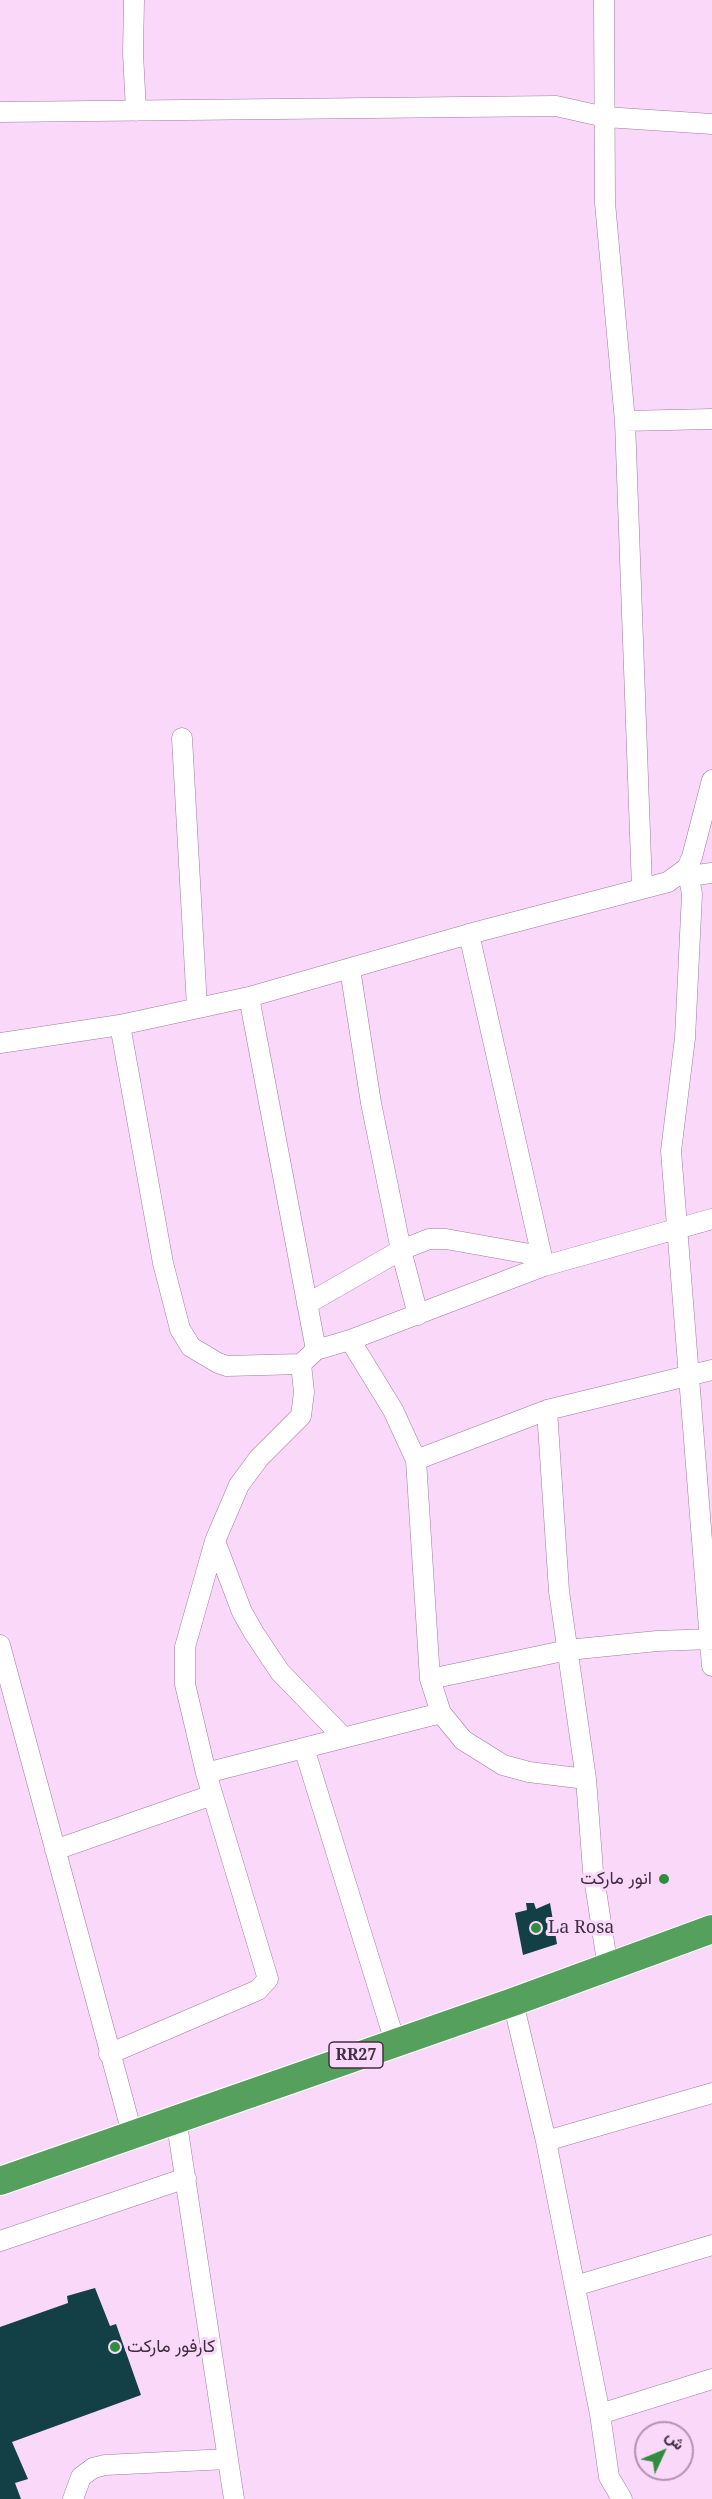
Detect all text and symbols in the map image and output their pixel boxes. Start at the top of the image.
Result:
place label: انور ماركت [580,1868,652,1890]
marker: انور ماركت [657,1872,671,1886]
place label: La Rosa [548,1917,614,1939]
marker: La Rosa [529,1921,543,1935]
road number: RR27 [329,2042,383,2068]
place label: كارفور ماركت [127,2336,215,2358]
marker: كارفور ماركت [108,2340,122,2354]
north arrow [634,2421,694,2481]
text: ش [661,2425,690,2454]

